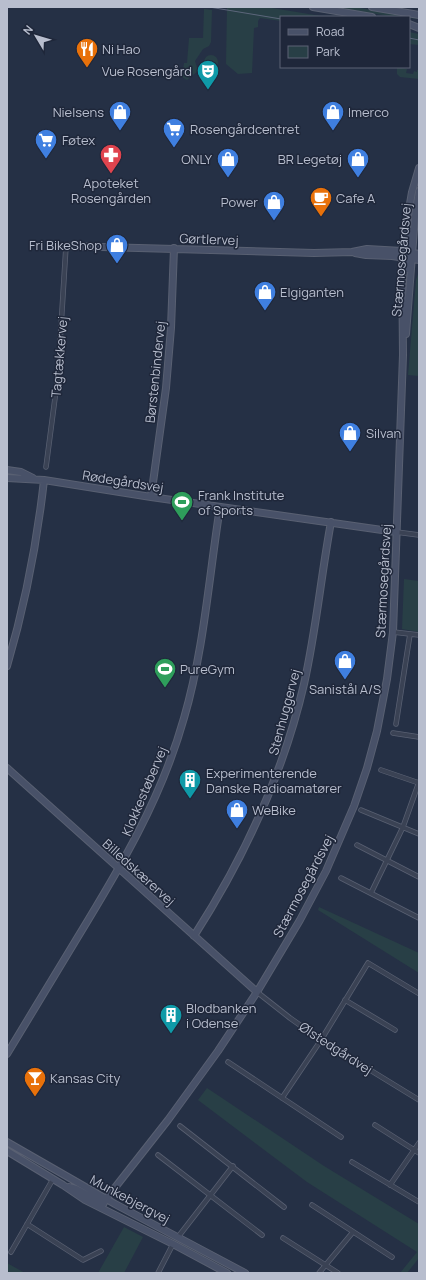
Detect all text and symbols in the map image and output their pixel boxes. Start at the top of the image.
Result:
north arrow [16,16,56,56]
legend [280,16,410,68]
text: N [19,22,36,37]
text: Road [316,23,344,40]
restaurant icon: Ni Hao [74,36,100,69]
place label: Ni Hao [102,40,141,58]
text: Park [316,43,341,60]
theatre icon: Vue Rosengård [195,58,221,91]
place label: Vue Rosengård [102,62,192,80]
shop icon: Nielsens [107,99,133,132]
shop icon: Imerco [320,99,346,132]
place label: Nielsens [53,103,104,121]
place label: Imerco [348,103,389,121]
supermarket icon: Rosengårdcentret [161,116,187,149]
place label: Rosengårdcentret [190,120,300,138]
supermarket icon: Føtex [33,127,59,160]
place label: Føtex [62,131,95,149]
pharmacy icon: Apoteket Rosengården [98,142,124,175]
shop icon: ONLY [215,146,241,179]
shop icon: BR Legetøj [345,146,371,179]
place label: ONLY [181,150,213,168]
place label: BR Legetøj [278,150,342,168]
place label: Apoteket Rosengården [71,174,151,207]
cafe icon: Cafe A [308,185,334,218]
shop icon: Power [261,189,287,222]
place label: Cafe A [336,189,375,207]
place label: Power [221,193,258,211]
street label: Stærmosegårdsvej [387,202,415,318]
street label: Gørtlervej [179,229,239,249]
shop icon: Fri BikeShop [104,232,130,265]
place label: Fri BikeShop [29,236,102,254]
shop icon: Elgiganten [252,279,278,312]
place label: Elgiganten [280,283,344,301]
street label: Tagtækkervej [46,316,72,398]
street label: Børstenbindervej [141,320,169,424]
shop icon: Silvan [337,420,363,453]
place label: Silvan [366,424,401,442]
street label: Rødegårdsvej [81,466,165,496]
place label: Frank Institute of Sports [198,486,285,519]
sports icon: Frank Institute of Sports [169,489,195,522]
street label: Stærmosegårdsvej [371,524,395,638]
shop icon: Sanistål A/S [332,648,358,681]
sports icon: PureGym [152,656,178,689]
place label: PureGym [180,660,235,678]
street label: Stenhuggervej [264,667,304,757]
place label: Sanistål A/S [309,680,381,698]
street label: Klokkestøbervej [117,744,171,838]
place label: Experimenterende Danske Radioamatører [206,764,342,797]
building icon: Experimenterende Danske Radioamatører [177,767,203,800]
shop icon: WeBike [224,797,250,830]
place label: WeBike [252,801,296,819]
street label: Stærmosegårdsvej [268,831,338,941]
street label: Billedskærervej [99,835,179,909]
place label: Blodbanken i Odense [186,999,256,1032]
building icon: Blodbanken i Odense [158,1002,184,1035]
street label: Ølstedgårdvej [296,1018,376,1078]
bar icon: Kansas City [22,1065,48,1098]
place label: Kansas City [50,1069,120,1087]
street label: Munkebjergvej [87,1170,173,1228]

